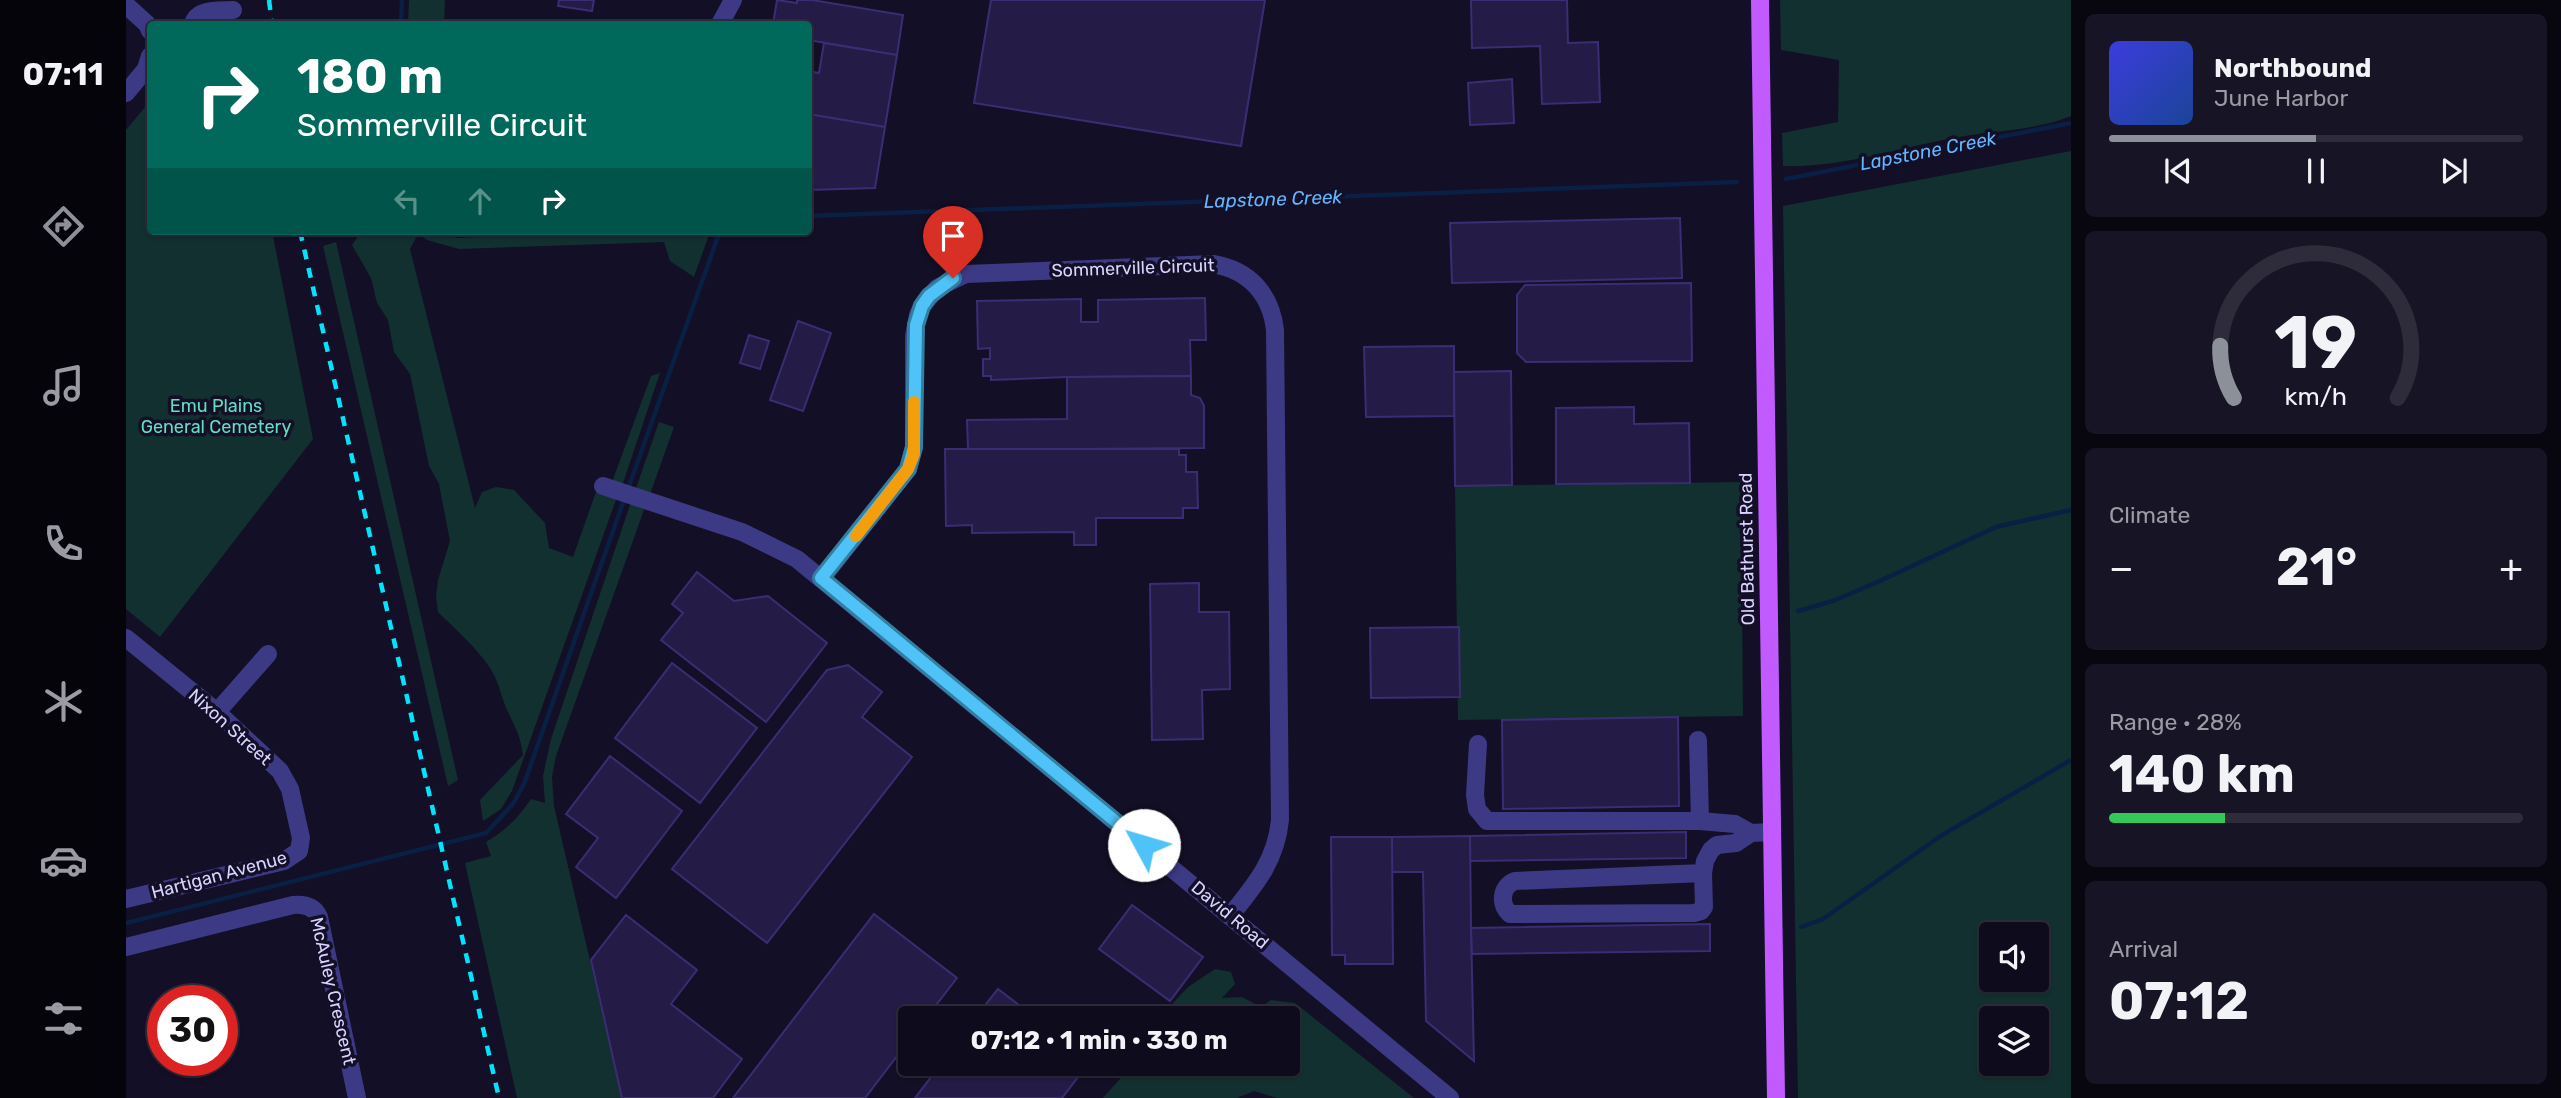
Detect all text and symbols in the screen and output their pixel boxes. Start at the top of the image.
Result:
text: 180 m [297,47,443,105]
icon: right [182,49,273,140]
text: Northbound [2214,53,2372,84]
text: 07:11 [22,55,104,93]
text: June Harbor [2214,84,2348,112]
text: Sommerville Circuit [297,106,587,144]
water label: Lapstone Creek [1858,126,1998,175]
icon: previous [2159,152,2197,190]
icon: pause [2297,152,2335,190]
icon: next [2435,152,2473,190]
icon: left [388,182,426,220]
icon: ahead [461,182,499,220]
icon: right [534,182,572,220]
water label: Lapstone Creek [1203,185,1343,213]
icon: directions [39,202,88,251]
pin [923,206,983,278]
icon: arrive [934,217,972,255]
street label: Sommerville Circuit [1051,254,1215,282]
text: 19 [2275,301,2357,387]
icon: music [39,361,88,410]
text: km/h [2285,382,2347,411]
park label: Emu Plains General Cemetery [141,395,291,438]
street label: Old Bathurst Road [1735,473,1759,625]
text: Climate [2109,501,2190,529]
icon: phone [39,519,88,568]
text: 21° [2276,536,2357,598]
text: − [2109,545,2134,591]
text: + [2499,545,2523,591]
icon: climate [39,677,88,726]
street label: Nixon Street [184,684,276,770]
text: Range · 28% [2109,708,2242,736]
text: 140 km [2109,743,2295,805]
position arrow [1107,808,1181,882]
icon: car [39,836,88,885]
street label: Hartigan Avenue [149,846,289,904]
street label: David Road [1187,876,1273,954]
street label: McAuley Crescent [305,915,361,1067]
map controls [1979,922,2049,1076]
button: sound [1979,922,2049,992]
text: Arrival [2109,935,2178,963]
text: 07:12 [2109,970,2249,1032]
speed limit sign: 30 [147,985,238,1076]
icon: filters [39,994,88,1043]
button: layers [1979,1006,2049,1076]
text: 07:12 · 1 min · 330 m [970,1025,1228,1056]

